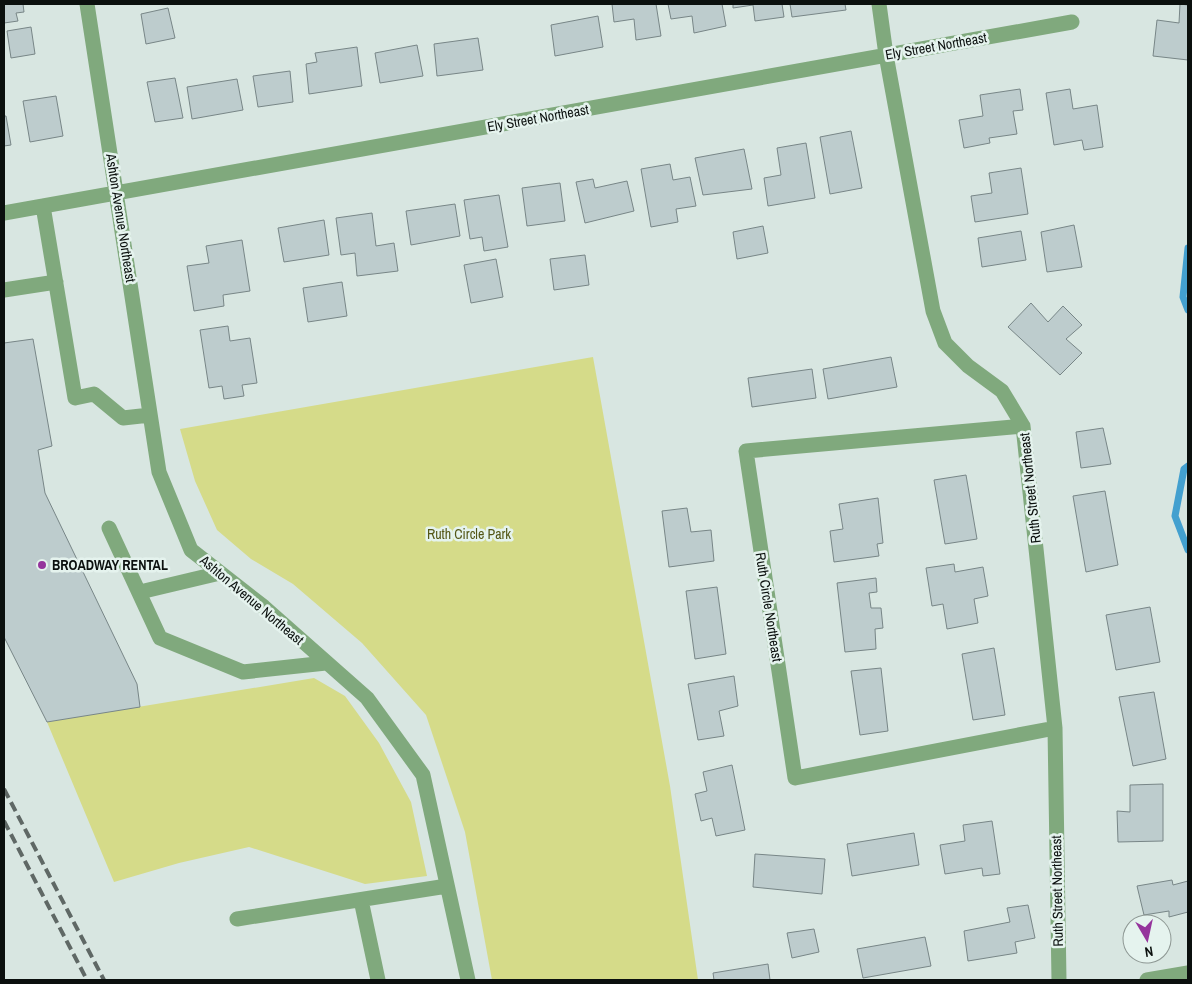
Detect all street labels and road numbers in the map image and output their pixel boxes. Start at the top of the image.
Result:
street label: Ely Street Northeast [884,28,988,64]
street label: Ely Street Northeast [486,100,590,136]
street label: Ashton Avenue Northeast [102,151,140,284]
street label: Ruth Street Northeast [1015,432,1045,544]
street label: Ashton Avenue Northeast [196,551,308,649]
street label: Ruth Circle Northeast [751,551,787,663]
street label: Ruth Street Northeast [1047,835,1067,947]

